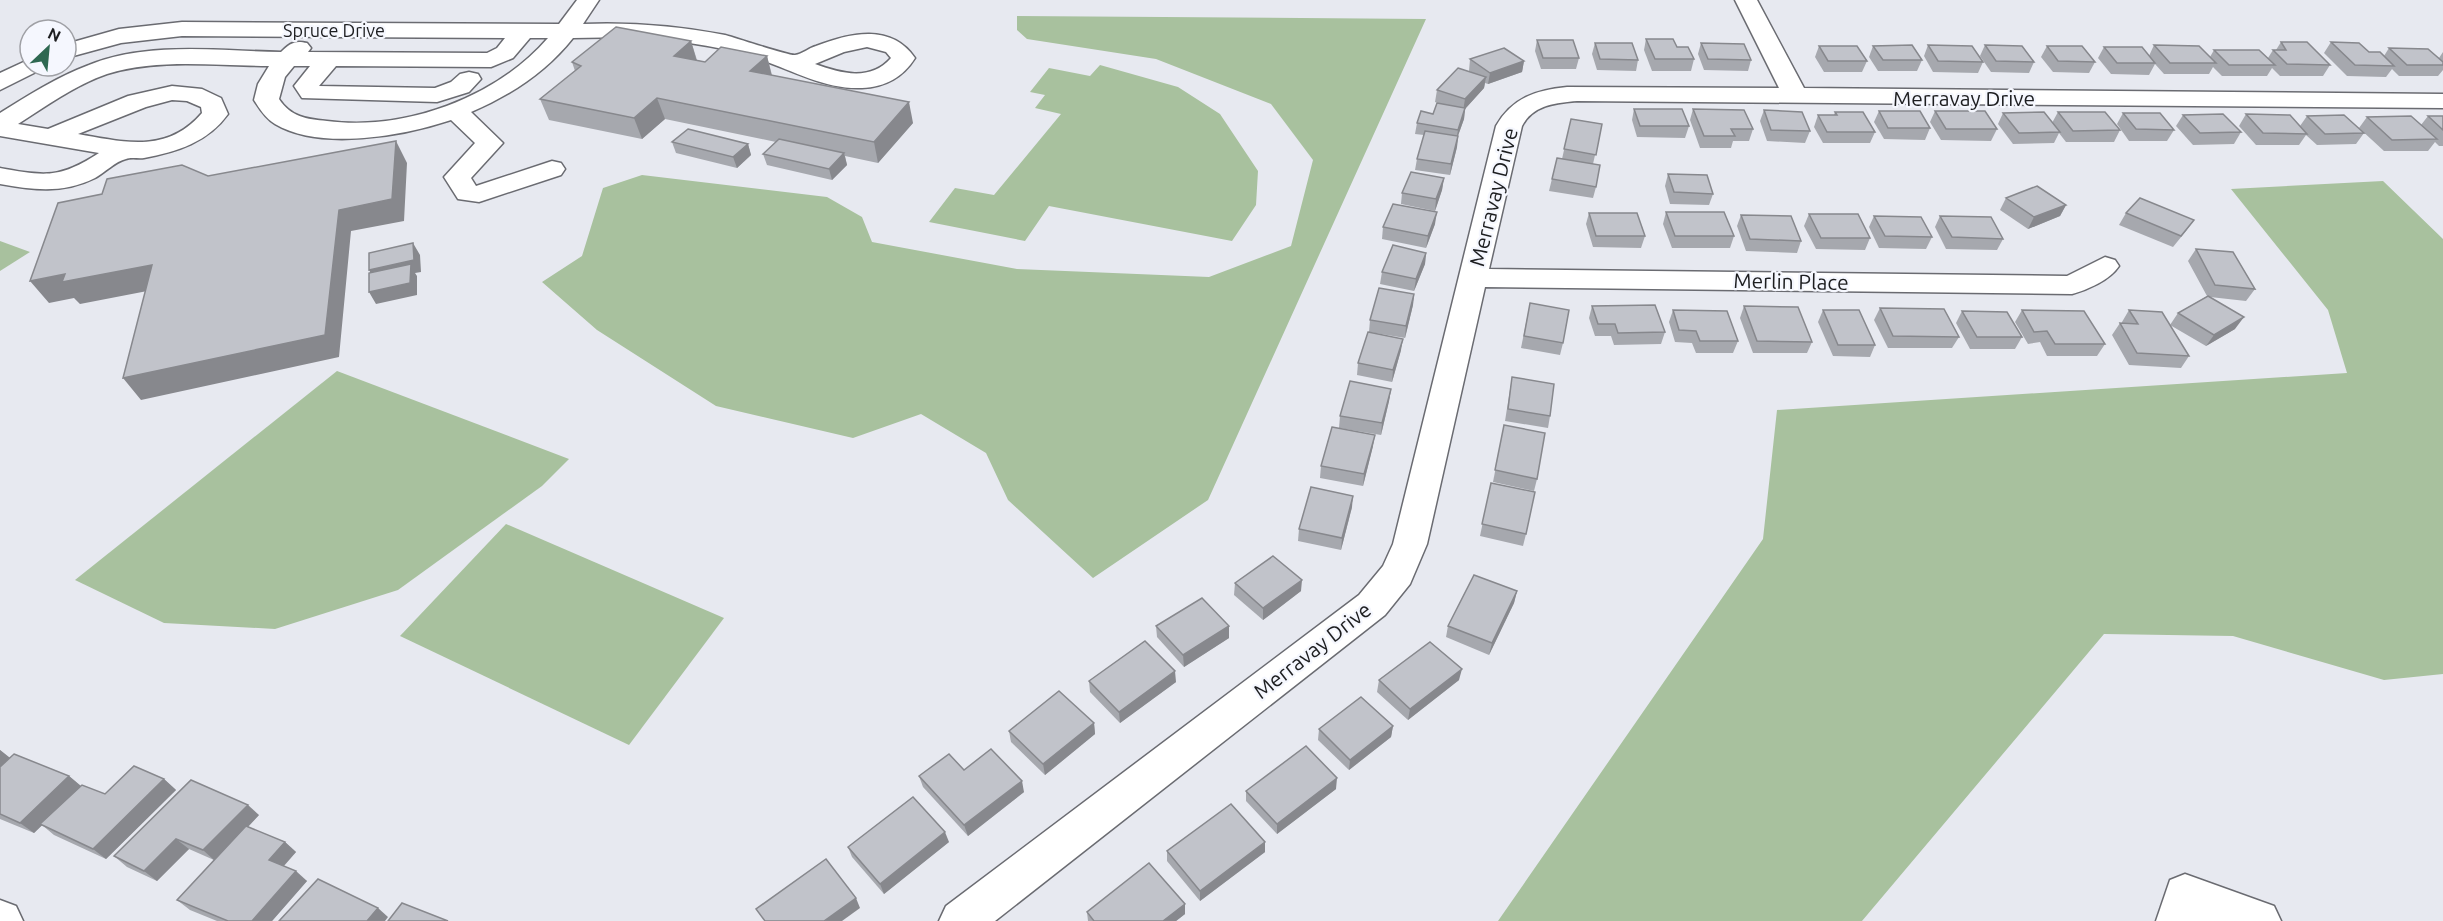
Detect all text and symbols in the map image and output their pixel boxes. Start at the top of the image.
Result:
north arrow [18,18,78,78]
street label: Spruce Drive [283,20,385,40]
text: N [45,24,64,45]
street label: Merravay Drive [1893,86,2035,110]
street label: Merravay Drive [1464,125,1522,269]
street label: Merlin Place [1733,268,1849,294]
street label: Merravay Drive [1249,597,1375,703]

